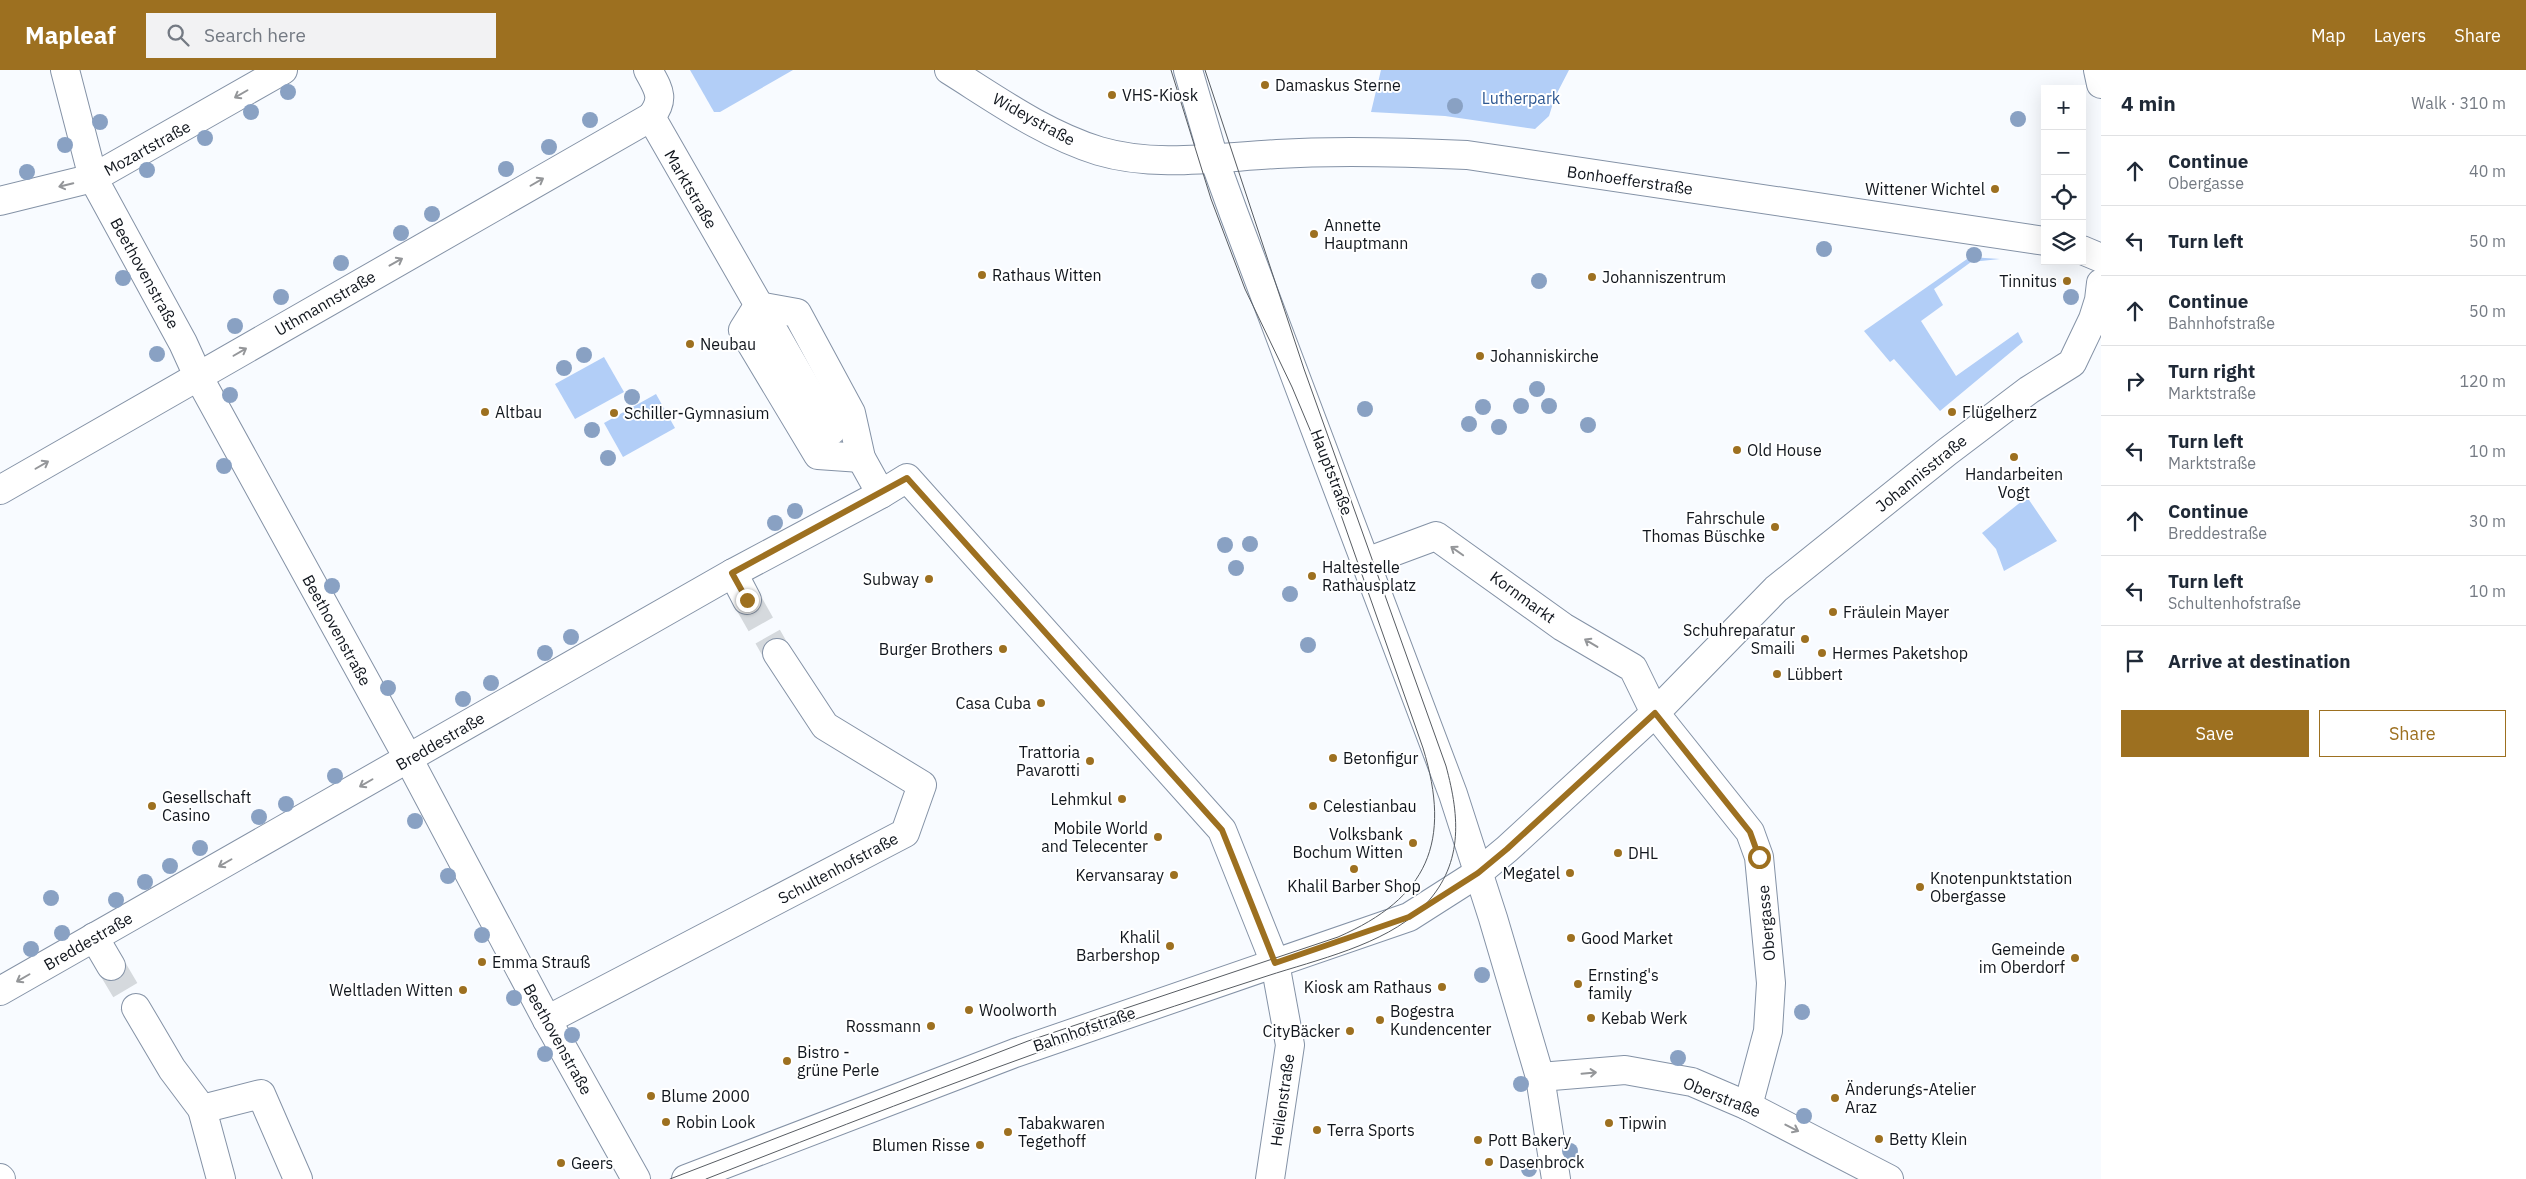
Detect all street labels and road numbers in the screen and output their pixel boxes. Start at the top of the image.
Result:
street label: Wideystraße [989,88,1079,150]
street label: Mozartstraße [100,116,194,180]
street label: Marktstraße [660,146,722,232]
street label: Bonhoefferstraße [1566,161,1694,199]
street label: Beethovenstraße [106,214,184,332]
street label: Uthmannstraße [271,266,379,340]
street label: Hauptstraße [1306,426,1358,518]
street label: Johannisstraße [1871,430,1971,516]
street label: Kornmarkt [1486,567,1560,627]
street label: Beethovenstraße [298,571,376,689]
street label: Breddestraße [392,707,488,774]
street label: Schultenhofstraße [775,828,902,908]
street label: Obergasse [1753,884,1779,962]
street label: Breddestraße [40,907,136,974]
street label: Beethovenstraße [519,980,597,1098]
street label: Bahnhofstraße [1030,1002,1138,1056]
street label: Heilenstraße [1266,1052,1298,1147]
street label: Oberstraße [1680,1072,1764,1122]

